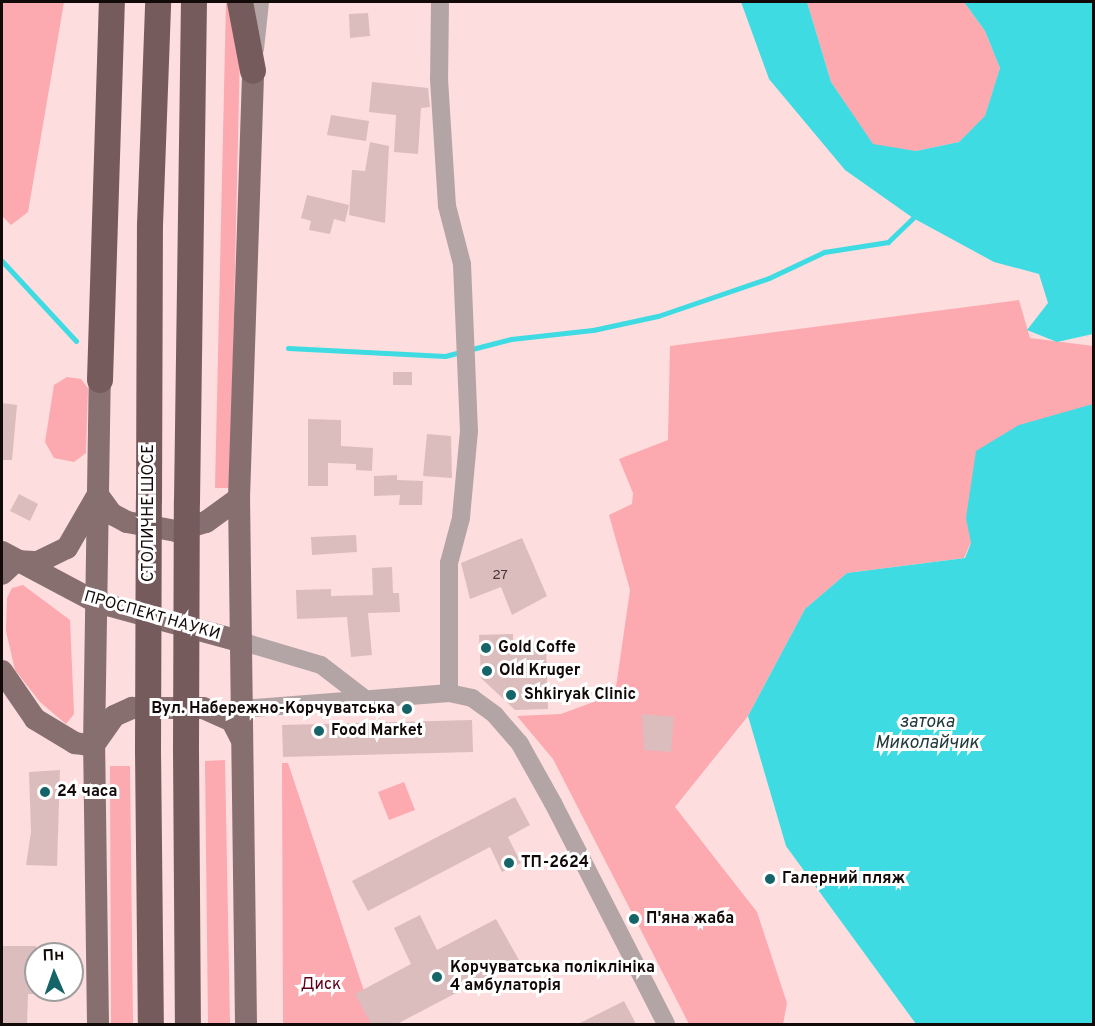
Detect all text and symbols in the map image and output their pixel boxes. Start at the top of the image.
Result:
street label: СТОЛИЧНЕ ШОСЕ [139,444,159,582]
house number: 27 [492,568,508,584]
street label: ПРОСПЕКТ НАУКИ [81,587,223,645]
place label: Gold Coffe [498,638,576,658]
marker: Gold Coffe [479,641,493,655]
place label: Old Kruger [499,661,580,681]
marker: Old Kruger [480,664,494,678]
place label: Shkiryak Clinic [524,685,636,705]
marker: Shkiryak Clinic [502,686,520,704]
place label: Вул. Набережно-Корчуватська [151,699,395,719]
marker: Вул. Набережно-Корчуватська [400,702,414,716]
water label: затока Миколайчик [875,713,979,756]
place label: Food Market [331,721,423,741]
marker: Food Market [312,724,326,738]
place label: 24 часа [57,782,117,802]
marker: 24 часа [38,785,52,799]
place label: ТП-2624 [521,853,589,873]
marker: ТП-2624 [502,856,516,870]
place label: Галерний пляж [782,869,905,889]
marker: Галерний пляж [763,872,777,886]
place label: П'яна жаба [646,909,734,929]
marker: П'яна жаба [627,912,641,926]
north arrow [24,942,84,1002]
text: Пн [42,946,65,966]
place label: Корчуватська поліклініка 4 амбулаторія [450,958,655,996]
marker: Корчуватська поліклініка 4 амбулаторія [428,968,446,986]
park label: Диск [301,975,341,995]

